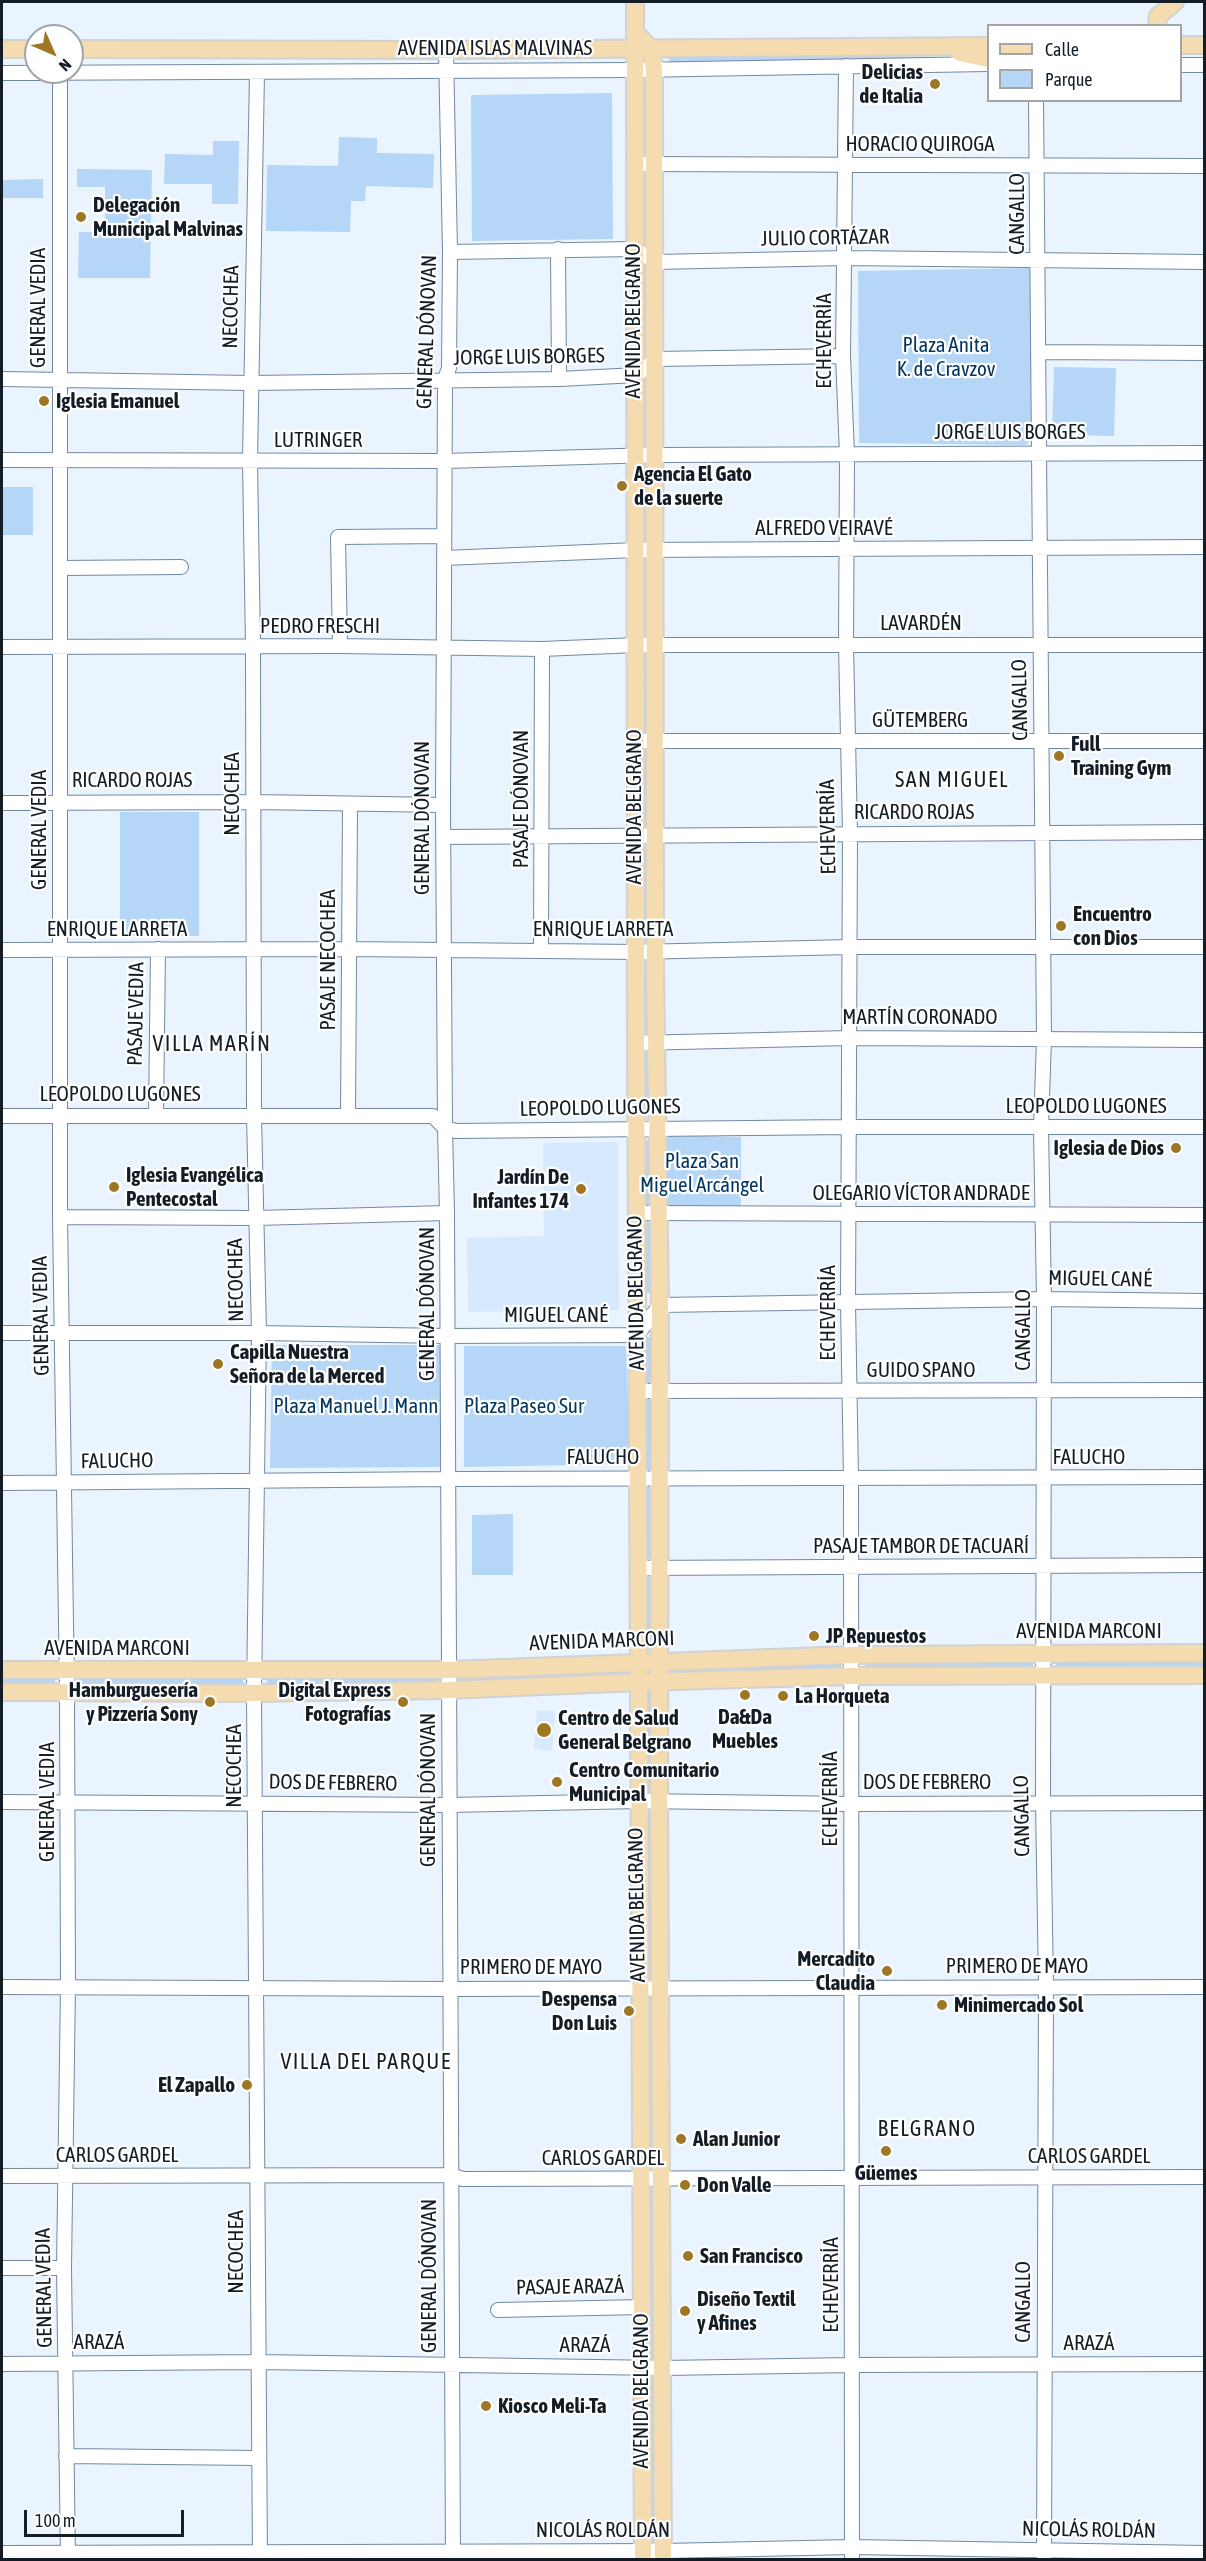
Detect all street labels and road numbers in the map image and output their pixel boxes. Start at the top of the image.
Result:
street label: AVENIDA ISLAS MALVINAS [398,35,592,61]
street label: HORACIO QUIROGA [845,131,995,157]
street label: CANGALLO [1004,173,1030,255]
street label: JULIO CORTÁZAR [761,224,889,252]
street label: AVENIDA BELGRANO [620,244,646,398]
street label: GENERAL VEDIA [25,248,51,368]
street label: GENERAL DÓNOVAN [412,254,442,410]
street label: NECOCHEA [218,265,244,349]
street label: ECHEVERRÍA [811,293,837,389]
street label: JORGE LUIS BORGES [453,343,605,371]
street label: JORGE LUIS BORGES [934,419,1086,445]
street label: LUTRINGER [274,427,362,453]
street label: ALFREDO VEIRAVÉ [755,515,893,541]
street label: LAVARDÉN [880,610,962,636]
street label: PEDRO FRESCHI [260,613,380,639]
street label: CANGALLO [1007,659,1033,741]
street label: GÜTEMBERG [872,707,968,733]
street label: PASAJE DÓNOVAN [508,730,534,868]
street label: AVENIDA BELGRANO [621,730,647,884]
street label: GENERAL DÓNOVAN [409,741,435,895]
street label: NECOCHEA [219,752,245,836]
street label: RICARDO ROJAS [72,767,192,793]
street label: GENERAL VEDIA [26,770,52,890]
street label: ECHEVERRÍA [815,779,841,875]
street label: RICARDO ROJAS [854,799,974,825]
street label: PASAJE NECOCHEA [315,890,341,1030]
street label: ENRIQUE LARRETA [47,916,187,942]
street label: ENRIQUE LARRETA [533,916,673,942]
street label: PASAJE VEDIA [122,962,150,1066]
street label: MARTÍN CORONADO [842,1004,998,1030]
street label: LEOPOLDO LUGONES [40,1081,200,1107]
street label: LEOPOLDO LUGONES [1006,1093,1166,1119]
street label: LEOPOLDO LUGONES [519,1094,681,1122]
street label: OLEGARIO VÍCTOR ANDRADE [812,1180,1030,1206]
street label: AVENIDA BELGRANO [622,1215,650,1371]
street label: GENERAL DÓNOVAN [414,1227,440,1381]
street label: NECOCHEA [223,1238,249,1322]
street label: GENERAL VEDIA [27,1256,55,1376]
street label: ECHEVERRÍA [815,1265,841,1361]
street label: MIGUEL CANÉ [1048,1265,1152,1293]
street label: CANGALLO [1010,1289,1036,1371]
street label: MIGUEL CANÉ [504,1302,608,1328]
street label: GUIDO SPANO [867,1357,975,1383]
street label: FALUCHO [567,1444,639,1470]
street label: FALUCHO [1053,1444,1125,1470]
street label: FALUCHO [80,1448,154,1474]
street label: PASAJE TAMBOR DE TACUARÍ [813,1533,1029,1559]
street label: AVENIDA MARCONI [1016,1618,1162,1644]
street label: AVENIDA MARCONI [529,1626,675,1656]
street label: AVENIDA MARCONI [44,1635,190,1661]
street label: GENERAL DÓNOVAN [415,1713,441,1867]
street label: NECOCHEA [221,1724,247,1808]
street label: GENERAL VEDIA [34,1742,60,1862]
street label: ECHEVERRÍA [817,1751,843,1847]
street label: DOS DE FEBRERO [268,1769,398,1797]
street label: DOS DE FEBRERO [863,1769,991,1795]
street label: CANGALLO [1009,1775,1035,1857]
street label: AVENIDA BELGRANO [623,1827,651,1983]
street label: PRIMERO DE MAYO [946,1953,1088,1979]
street label: PRIMERO DE MAYO [460,1954,602,1980]
street label: CARLOS GARDEL [56,2142,178,2168]
street label: CARLOS GARDEL [1028,2143,1150,2169]
street label: CARLOS GARDEL [542,2145,664,2171]
street label: GENERAL DÓNOVAN [416,2199,442,2353]
street label: NECOCHEA [223,2210,249,2294]
street label: GENERAL VEDIA [30,2228,58,2348]
street label: ECHEVERRÍA [818,2237,844,2333]
street label: CANGALLO [1010,2261,1036,2343]
street label: PASAJE ARAZÁ [516,2273,624,2301]
street label: AVENIDA BELGRANO [628,2314,654,2468]
street label: ARAZÁ [74,2329,124,2355]
street label: ARAZÁ [1064,2330,1114,2356]
street label: ARAZÁ [560,2332,610,2358]
street label: NICOLÁS ROLDÁN [1022,2516,1156,2544]
street label: NICOLÁS ROLDÁN [536,2517,670,2543]

